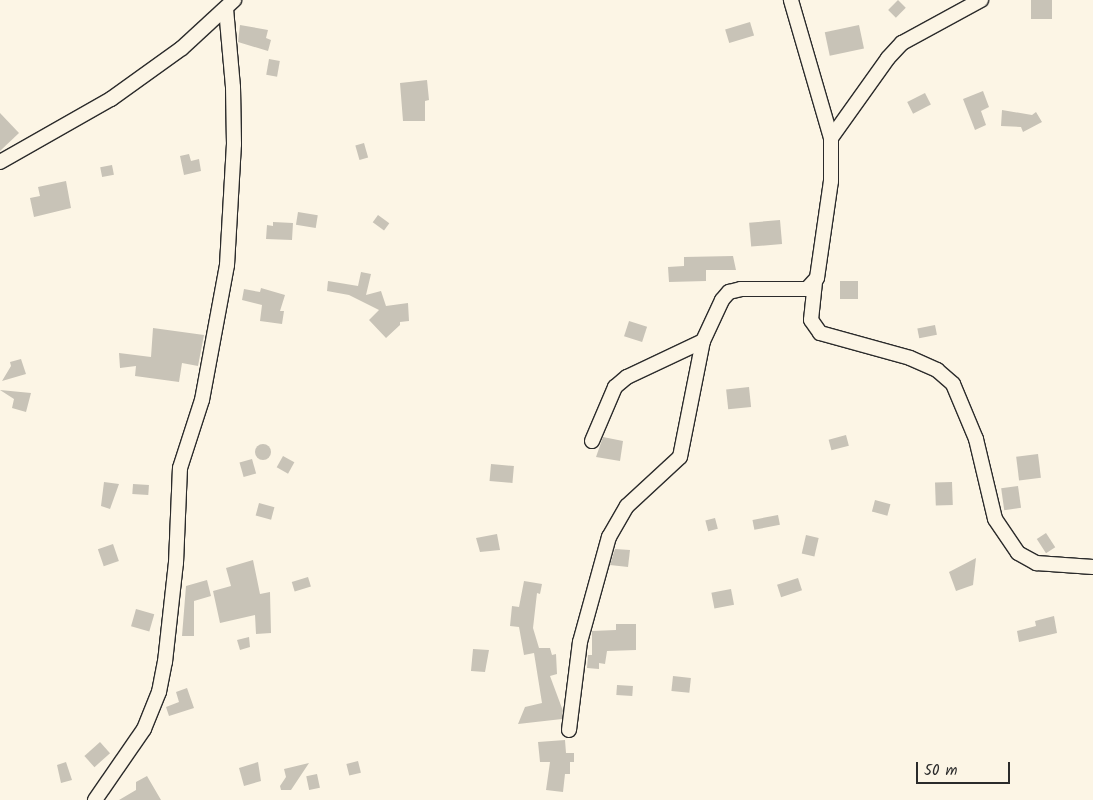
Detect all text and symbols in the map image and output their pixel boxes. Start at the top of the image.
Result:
scale bar [918,752,1012,784]
text: 50 m [924,759,958,783]

